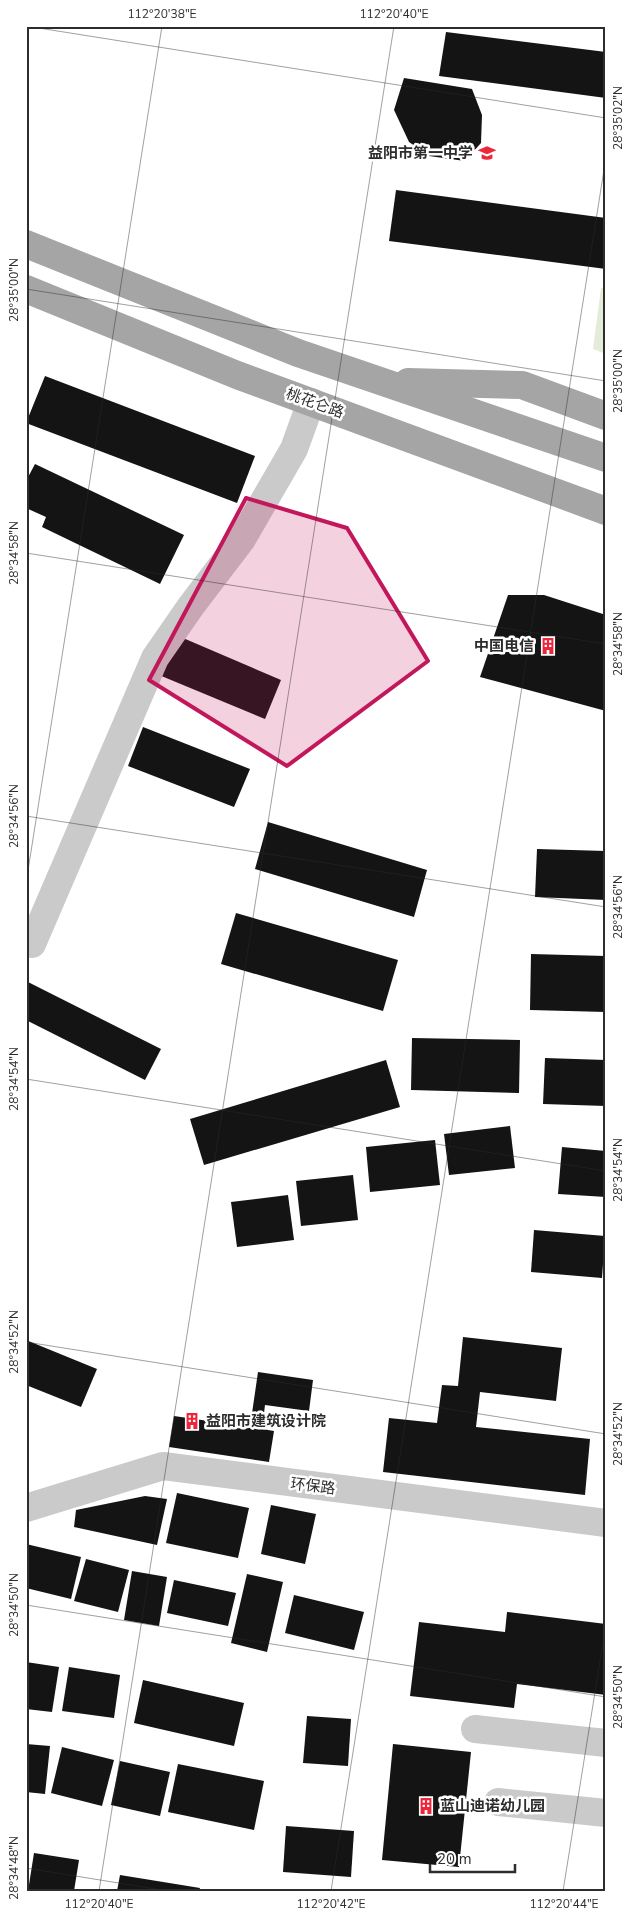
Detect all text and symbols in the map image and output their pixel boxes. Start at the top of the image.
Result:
text: 112°20'38"E [127,6,197,22]
text: 112°20'40"E [359,6,429,22]
text: 28°35'02"N [610,86,626,150]
place label: 益阳市第一中学 [368,143,473,163]
school or university icon: 益阳市第一中学 [477,143,497,163]
text: 28°35'00"N [6,258,22,322]
text: 28°35'00"N [610,349,626,413]
street label: 桃花仑路 [283,383,347,423]
text: 28°34'58"N [6,521,22,585]
text: 28°34'58"N [610,612,626,676]
place label: 中国电信 [474,636,534,656]
building icon: 中国电信 [538,636,558,656]
text: 28°34'56"N [6,784,22,848]
text: 28°34'56"N [610,875,626,939]
text: 28°34'54"N [6,1047,22,1111]
text: 28°34'54"N [610,1138,626,1202]
text: 28°34'52"N [6,1310,22,1374]
text: 28°34'52"N [610,1402,626,1466]
building icon: 益阳市建筑设计院 [182,1411,202,1431]
place label: 益阳市建筑设计院 [206,1411,326,1431]
street label: 环保路 [289,1473,337,1499]
text: 28°34'50"N [6,1573,22,1637]
text: 28°34'50"N [610,1665,626,1729]
building icon: 蓝山迪诺幼儿园 [416,1796,436,1816]
place label: 蓝山迪诺幼儿园 [440,1796,545,1816]
text: 28°34'48"N [6,1836,22,1900]
scale bar [430,1842,514,1874]
text: 20 m [437,1849,472,1869]
text: 112°20'40"E [64,1896,134,1912]
text: 112°20'42"E [296,1896,366,1912]
text: 112°20'44"E [529,1896,599,1912]

